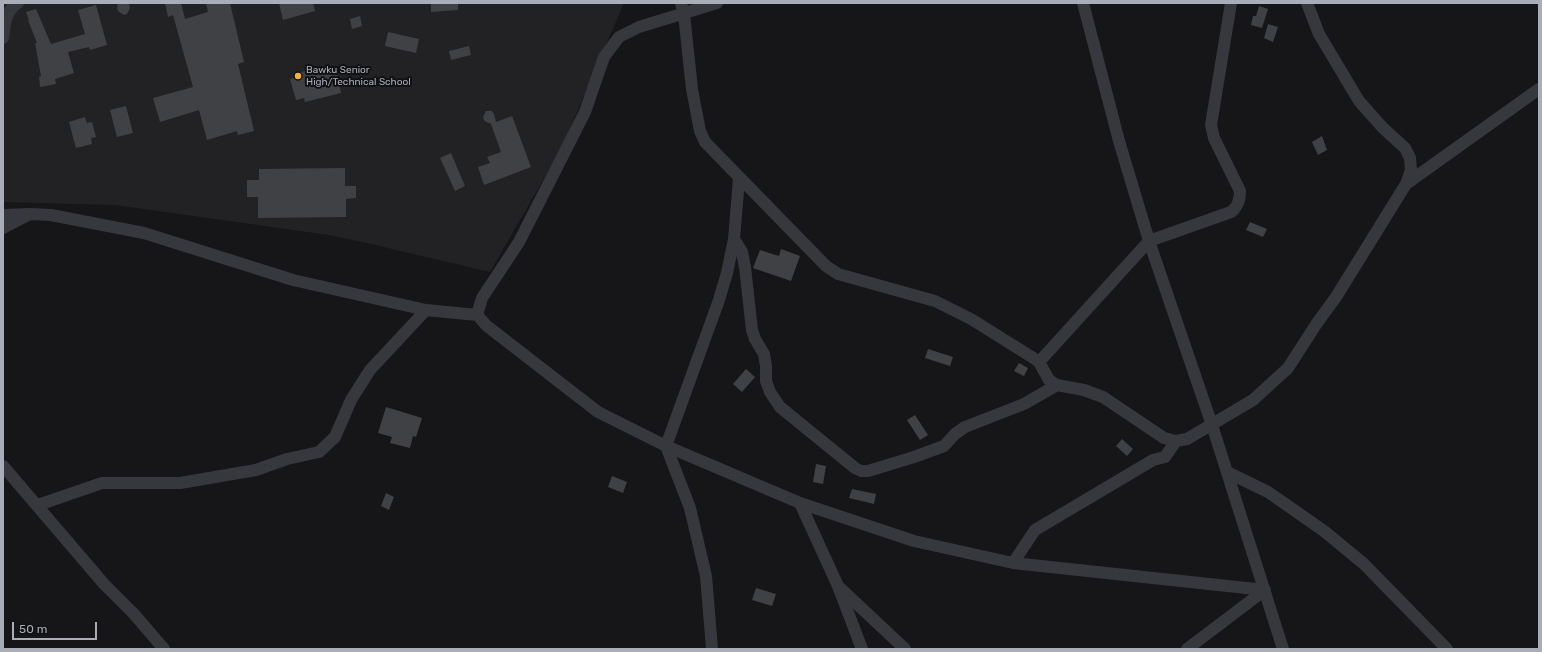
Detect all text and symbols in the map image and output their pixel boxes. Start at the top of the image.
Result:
place label: Bawku Senior High/Technical School [306,64,411,88]
marker: Bawku Senior High/Technical School [293,71,303,81]
scale bar [14,614,99,640]
text: 50 m [19,622,47,636]

